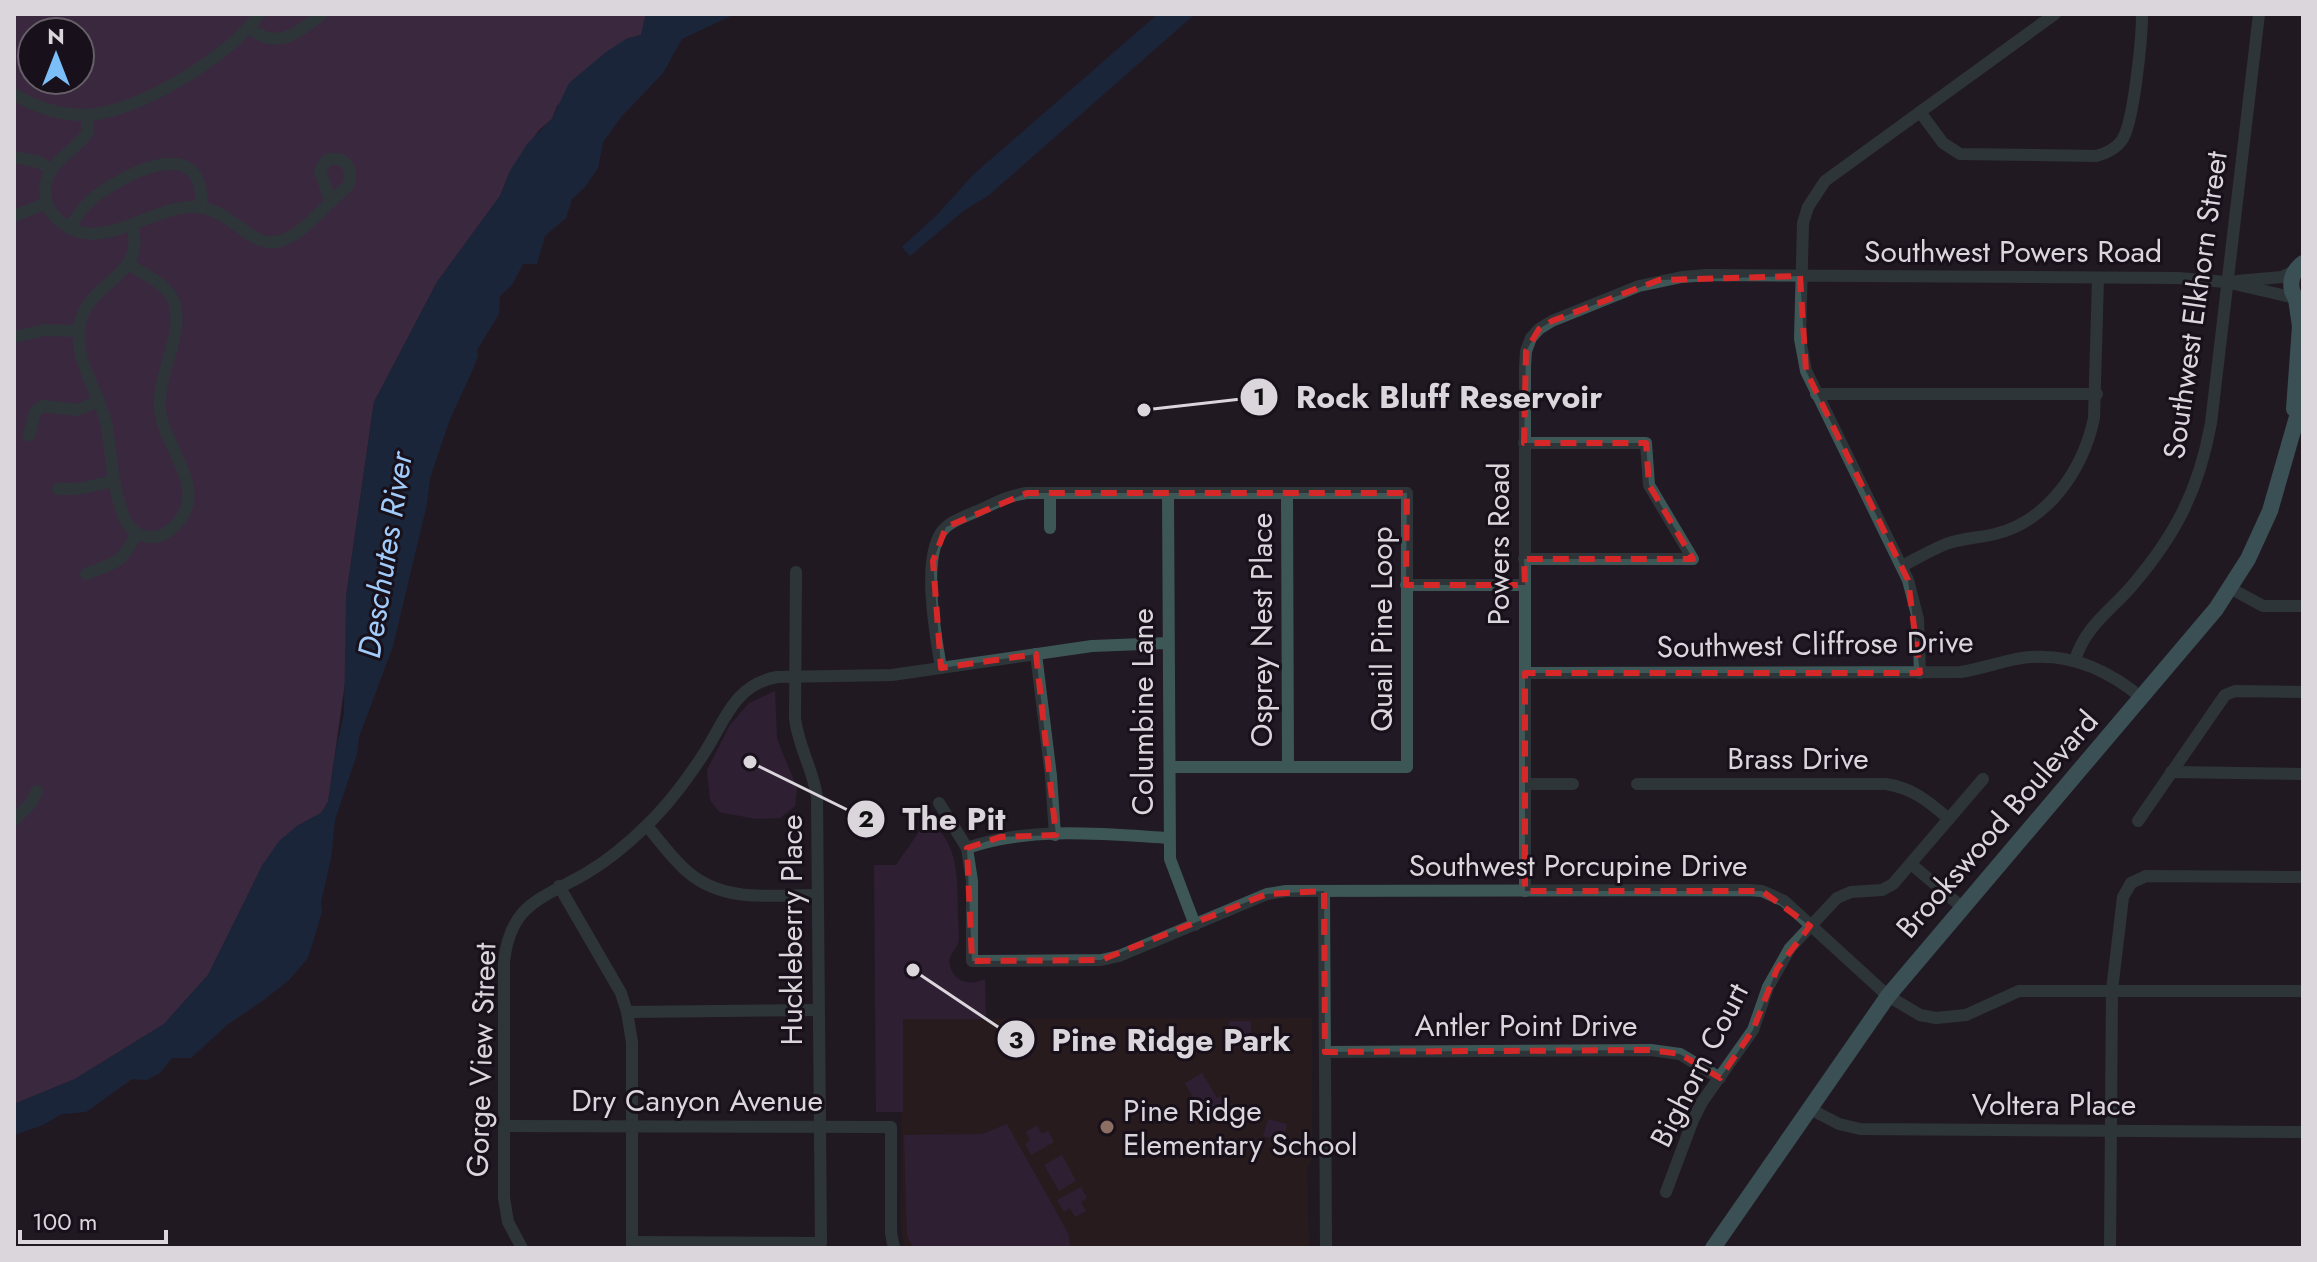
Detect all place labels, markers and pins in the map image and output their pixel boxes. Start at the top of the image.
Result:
callout: Rock Bluff Reservoir [1239,369,1618,425]
callout: The Pit [846,791,1021,847]
callout: Pine Ridge Park [996,1011,1307,1067]
place label: Pine Ridge Elementary School [1123,1089,1358,1166]
marker: Pine Ridge Elementary School [1098,1118,1116,1136]

